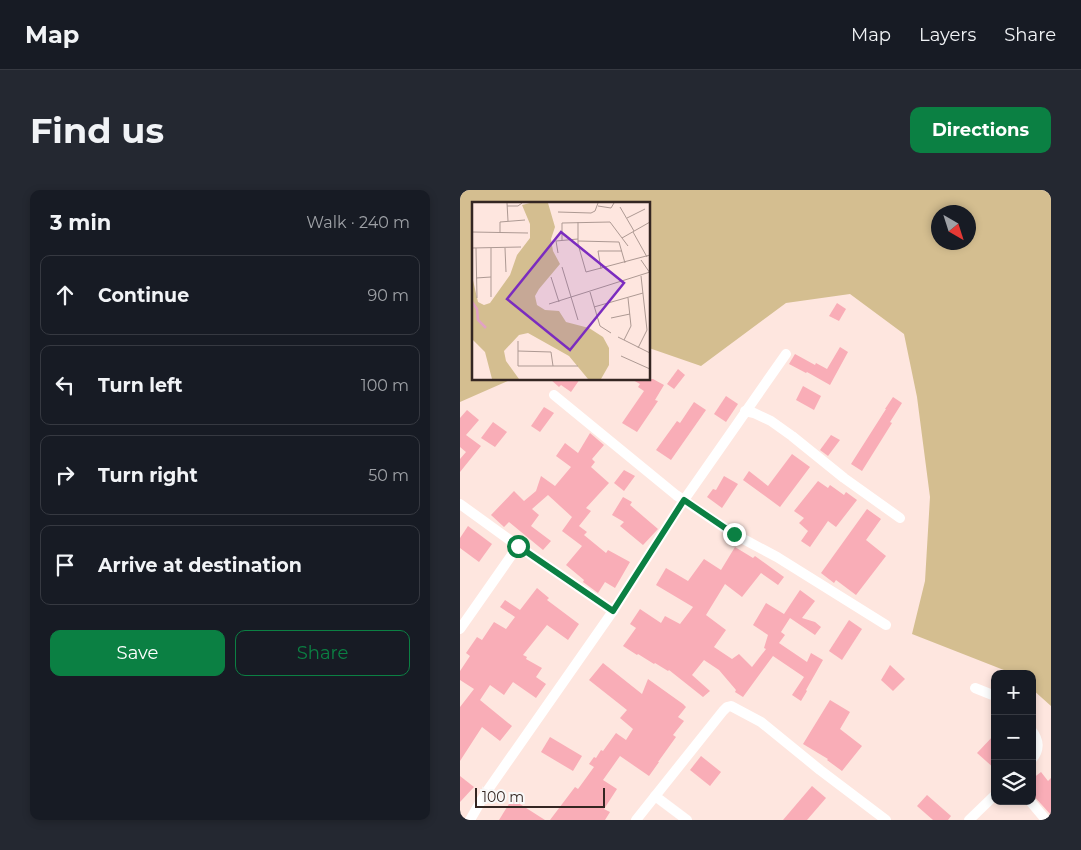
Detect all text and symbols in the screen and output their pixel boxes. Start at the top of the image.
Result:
text: Map [25,20,79,49]
text: Map [851,24,891,46]
text: Layers [919,24,976,46]
text: Share [1004,24,1056,46]
button: Directions [910,107,1051,153]
text: Find us [30,109,164,152]
inset map [472,202,650,380]
north arrow [931,205,976,250]
text: 3 min [50,210,111,235]
text: Walk · 240 m [306,213,410,232]
icon: ahead [51,281,79,309]
text: Continue [98,284,189,307]
text: 90 m [367,286,409,305]
icon: left [51,371,79,399]
text: Turn left [98,374,183,397]
text: 100 m [361,376,409,395]
icon: right [51,461,79,489]
text: Turn right [98,464,198,487]
text: 50 m [368,466,409,485]
route end [723,523,746,546]
route start [507,535,530,558]
icon: arrive [51,551,79,579]
text: Arrive at destination [98,554,302,577]
button: Save [50,630,225,676]
button: Share [235,630,410,676]
map controls [991,670,1036,805]
button: + [991,670,1036,715]
button: − [991,715,1036,760]
button: layers [991,760,1036,805]
scale bar [475,785,605,808]
text: 100 m [482,788,524,806]

